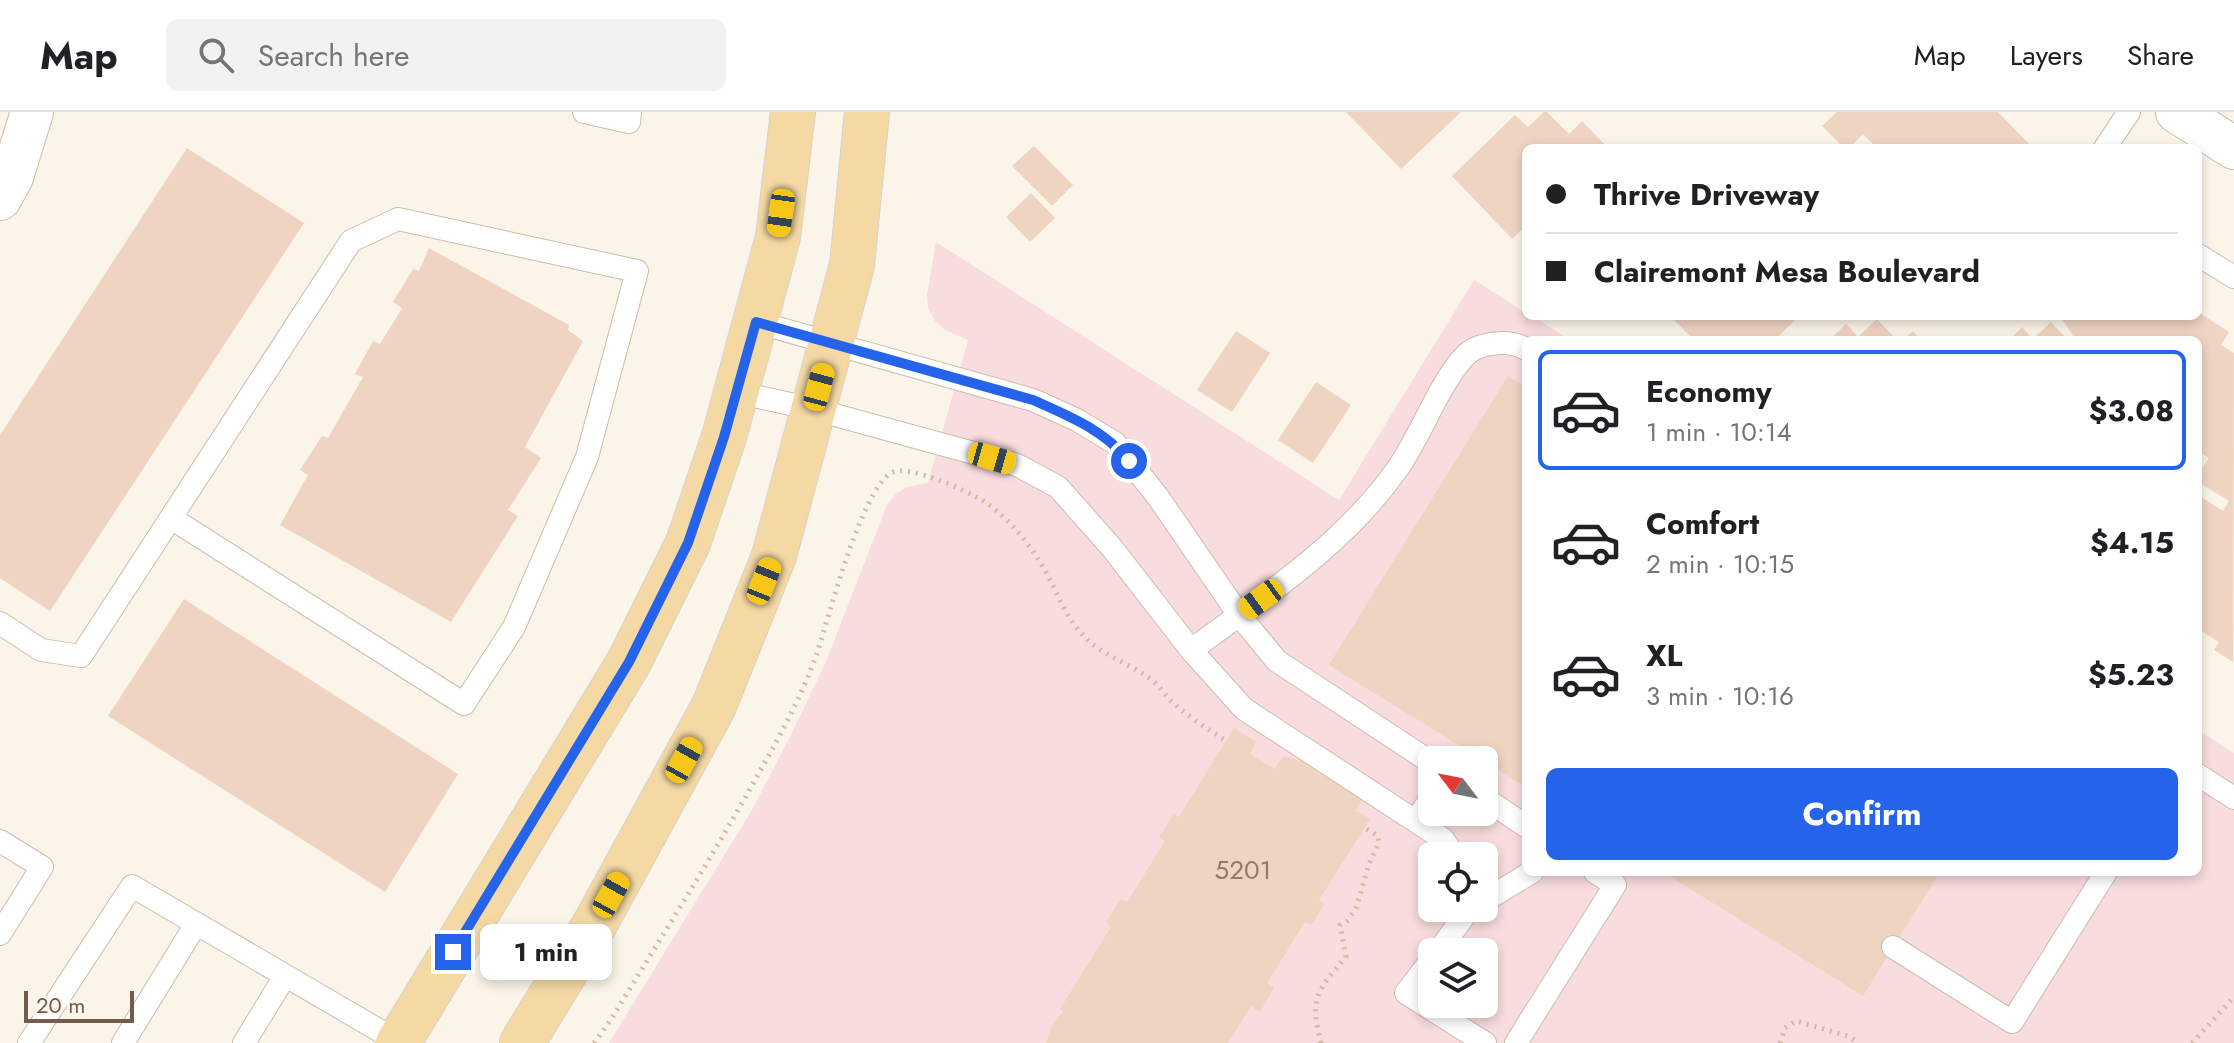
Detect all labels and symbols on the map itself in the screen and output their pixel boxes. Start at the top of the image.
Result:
car [766,188,796,238]
car [801,361,837,413]
car [966,440,1018,476]
route start [1111,443,1147,479]
car [744,554,784,608]
car [1235,575,1287,623]
car [662,733,706,787]
north arrow [1418,746,1498,826]
house number: 5201 [1215,851,1271,889]
car [589,868,633,922]
callout: 1 min [481,924,613,980]
route end [435,934,471,970]
scale bar [24,987,134,1023]

